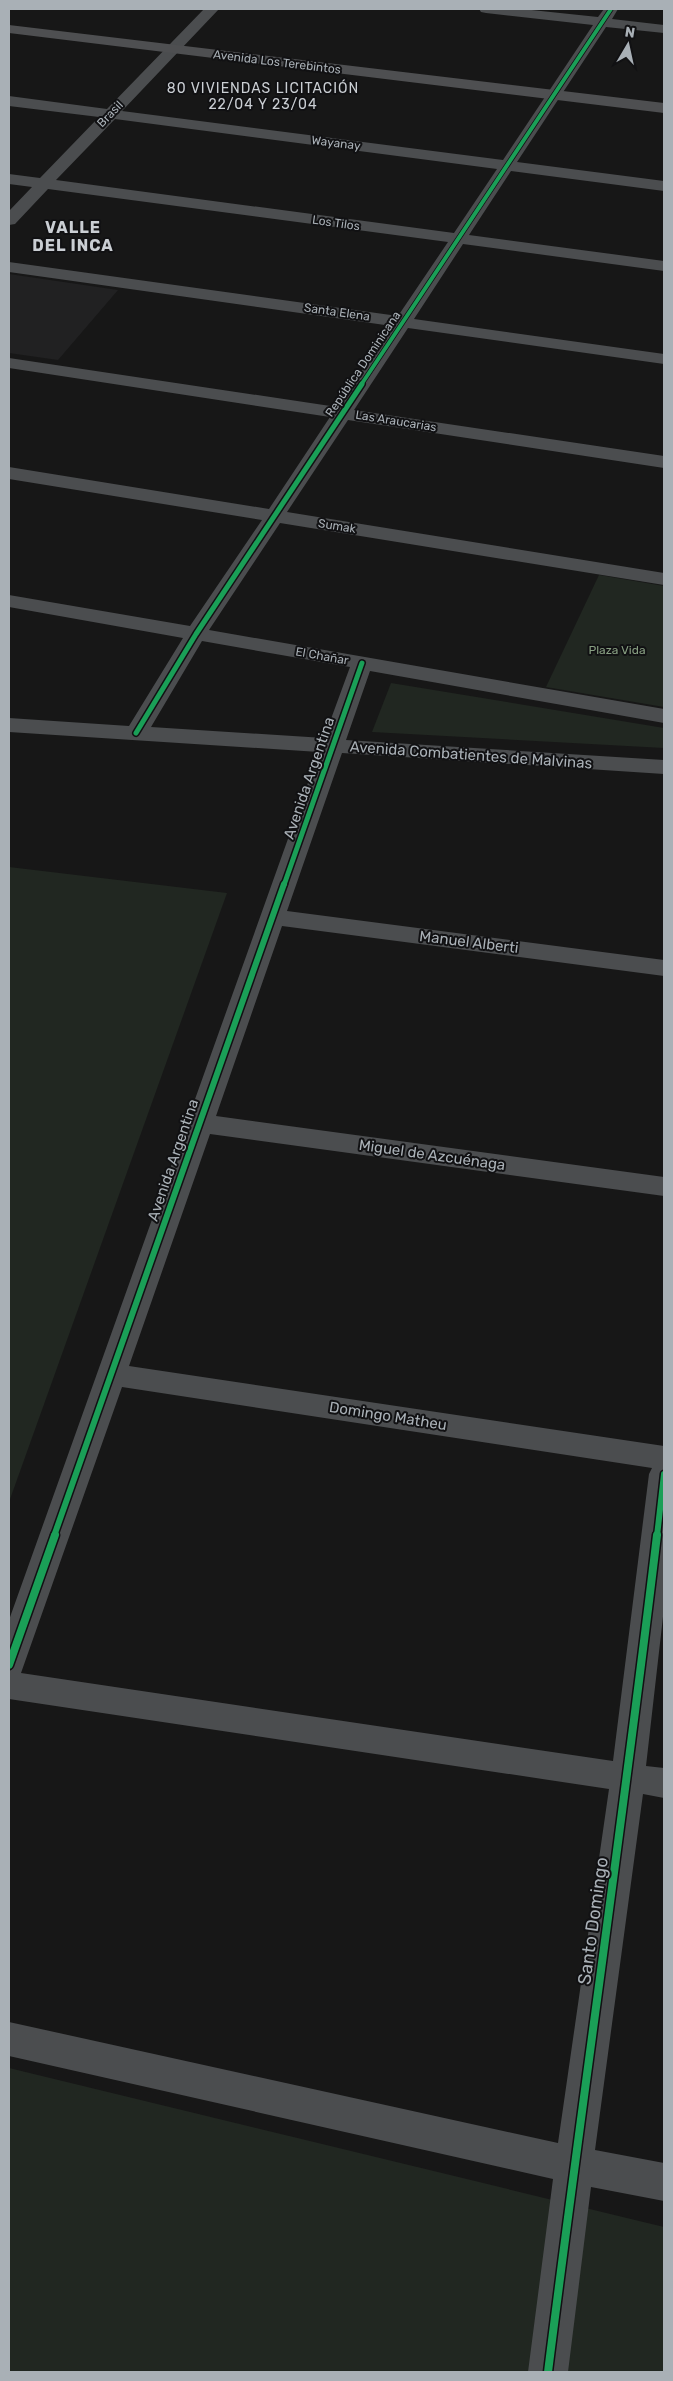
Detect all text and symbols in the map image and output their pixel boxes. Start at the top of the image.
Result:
north arrow [603,20,653,70]
text: N [624,23,636,42]
street label: Avenida Los Terebintos [212,47,342,77]
district label: 80 VIVIENDAS LICITACIÓN 22/04 Y 23/04 [167,79,359,113]
street label: Brasil [94,98,126,130]
street label: Wayanay [311,133,362,153]
street label: Los Tilos [311,213,361,233]
district label: VALLE DEL INCA [32,218,114,255]
street label: Santa Elena [303,300,371,324]
street label: República Dominicana [323,309,403,419]
street label: Las Araucarias [354,408,438,434]
street label: Sumak [317,516,358,536]
park label: Plaza Vida [588,643,646,657]
street label: El Chañar [294,644,350,668]
street label: Avenida Argentina [280,715,338,841]
street label: Avenida Combatientes de Malvinas [349,738,593,772]
street label: Manuel Alberti [418,927,520,957]
street label: Avenida Argentina [144,1097,202,1223]
street label: Miguel de Azcuénaga [358,1136,506,1174]
street label: Domingo Matheu [328,1398,448,1434]
street label: Santo Domingo [573,1856,613,1986]

